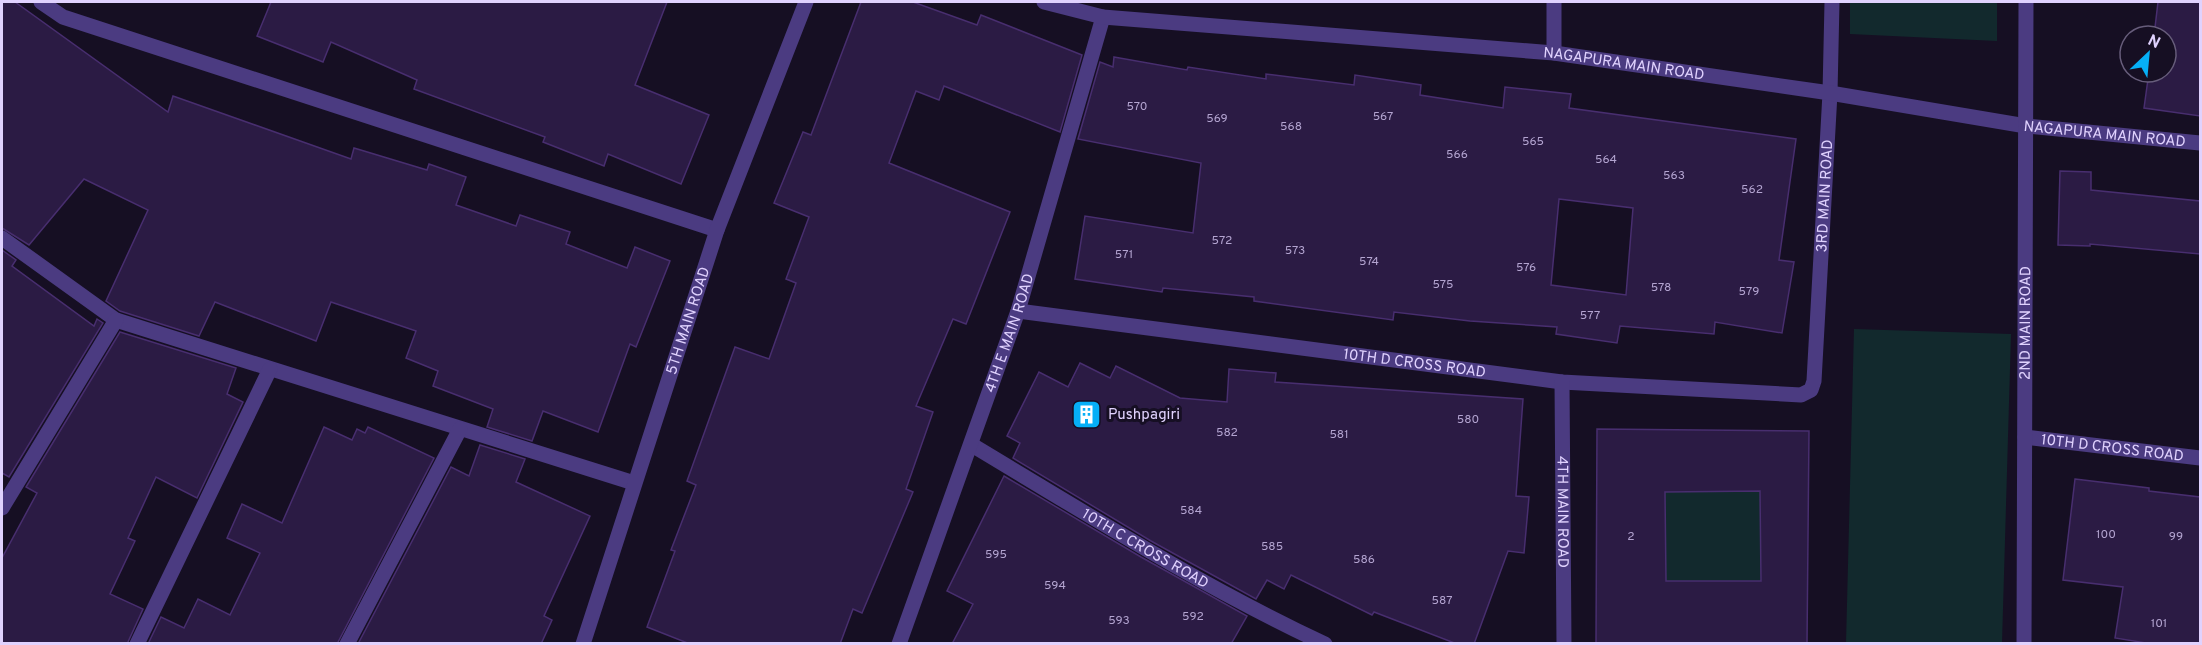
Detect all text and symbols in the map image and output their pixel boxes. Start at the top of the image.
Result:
north arrow [2118,24,2178,84]
text: N [2144,31,2163,54]
street label: NAGAPURA MAIN ROAD [1543,44,1706,86]
house number: 570 [1127,99,1147,115]
house number: 567 [1373,109,1393,125]
house number: 569 [1206,111,1228,127]
street label: NAGAPURA MAIN ROAD [2023,118,2186,153]
house number: 568 [1280,119,1302,135]
house number: 565 [1522,134,1544,150]
street label: 3RD MAIN ROAD [1813,139,1838,253]
house number: 566 [1446,147,1468,163]
house number: 564 [1595,152,1617,168]
house number: 563 [1663,168,1685,184]
house number: 562 [1741,182,1763,198]
house number: 572 [1212,233,1232,249]
house number: 573 [1285,243,1305,259]
house number: 571 [1115,247,1133,263]
house number: 574 [1359,254,1379,270]
house number: 576 [1516,260,1536,276]
street label: 5TH MAIN ROAD [663,265,715,377]
street label: 2ND MAIN ROAD [2017,266,2036,380]
street label: 4TH E MAIN ROAD [982,272,1039,396]
house number: 575 [1432,277,1454,293]
house number: 578 [1651,280,1671,296]
house number: 579 [1739,284,1759,300]
house number: 577 [1580,308,1600,324]
street label: 10TH D CROSS ROAD [1342,346,1487,383]
building icon: Pushpagiri [1071,398,1103,430]
place label: Pushpagiri [1108,406,1180,425]
house number: 580 [1457,412,1479,428]
house number: 582 [1216,425,1238,441]
house number: 581 [1329,427,1349,443]
street label: 10TH D CROSS ROAD [2040,431,2185,467]
street label: 4TH MAIN ROAD [1552,456,1571,568]
house number: 584 [1180,503,1202,519]
street label: 10TH C CROSS ROAD [1078,505,1212,594]
house number: 100 [2096,527,2116,543]
house number: 2 [1627,529,1635,545]
house number: 99 [2169,529,2183,545]
house number: 585 [1261,539,1283,555]
house number: 595 [985,547,1007,563]
house number: 586 [1353,552,1375,568]
house number: 594 [1044,578,1066,594]
house number: 587 [1432,593,1452,609]
house number: 592 [1182,609,1204,625]
house number: 593 [1108,613,1130,629]
house number: 101 [2151,616,2167,632]

